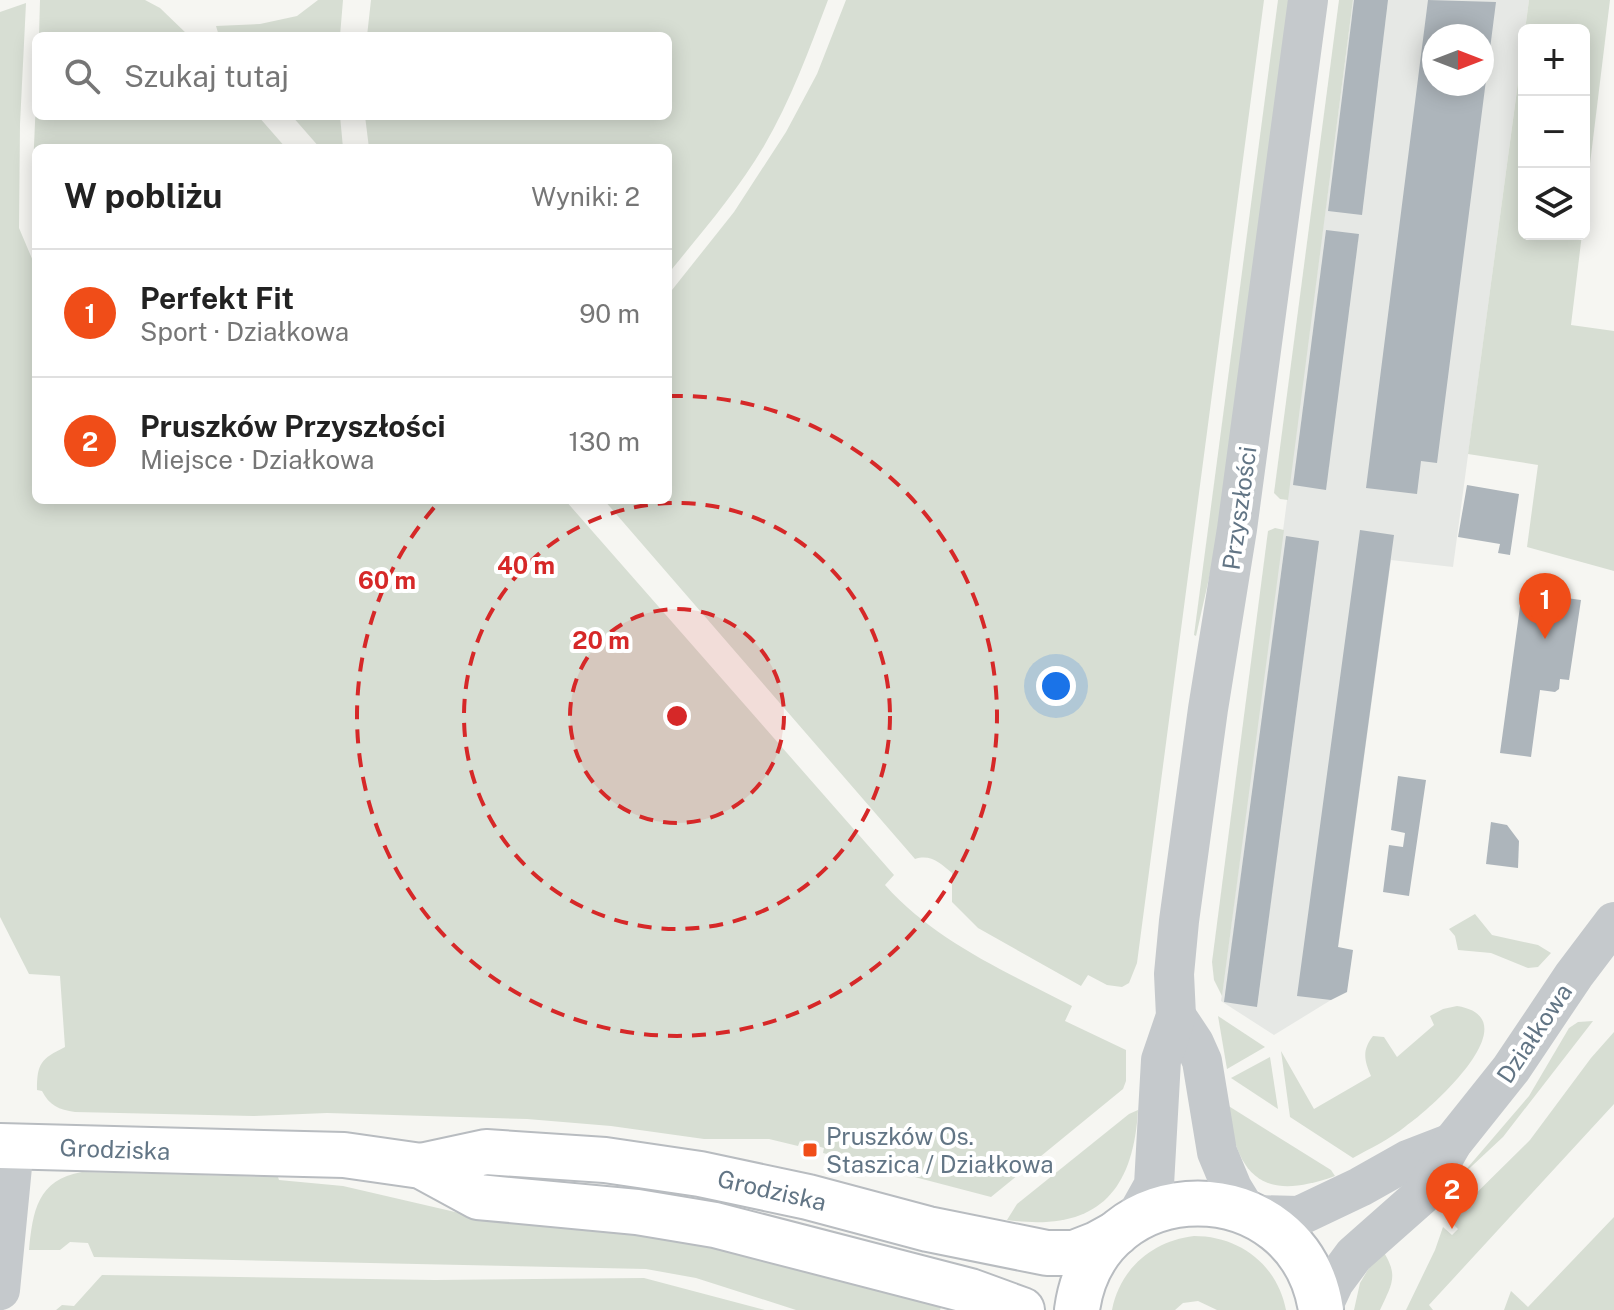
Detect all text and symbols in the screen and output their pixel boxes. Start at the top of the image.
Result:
north arrow [1422,24,1494,96]
map controls [1518,24,1590,240]
button: + [1518,24,1590,96]
search box [32,32,672,120]
icon: search [60,54,104,98]
text: Szukaj tutaj [124,58,289,94]
button: − [1518,96,1590,168]
button: layers [1518,168,1590,240]
text: W pobliżu [64,176,223,216]
text: Wyniki: 2 [531,181,640,212]
text: Perfekt Fit [140,280,294,316]
text: 1 [84,298,96,329]
text: 90 m [579,298,640,329]
text: Sport · Działkowa [140,316,349,347]
text: Pruszków Przyszłości [140,408,445,444]
text: 2 [82,426,98,457]
text: 130 m [568,426,640,457]
text: Miejsce · Działkowa [140,444,374,475]
street label: Przyszłości [1216,444,1262,572]
text: 40 m [497,551,555,579]
text: 60 m [358,566,416,594]
pin: 1 [1519,573,1571,639]
text: 20 m [572,626,630,654]
your location [1036,666,1076,706]
centre of rings [663,702,691,730]
street label: Działkowa [1491,978,1577,1088]
place label: Pruszków Os. Staszica / Działkowa [826,1122,1054,1178]
street label: Grodziska [59,1133,171,1165]
marker: Pruszków Os. Staszica / Działkowa [801,1141,819,1159]
pin: 2 [1426,1163,1478,1229]
street label: Grodziska [715,1164,829,1216]

